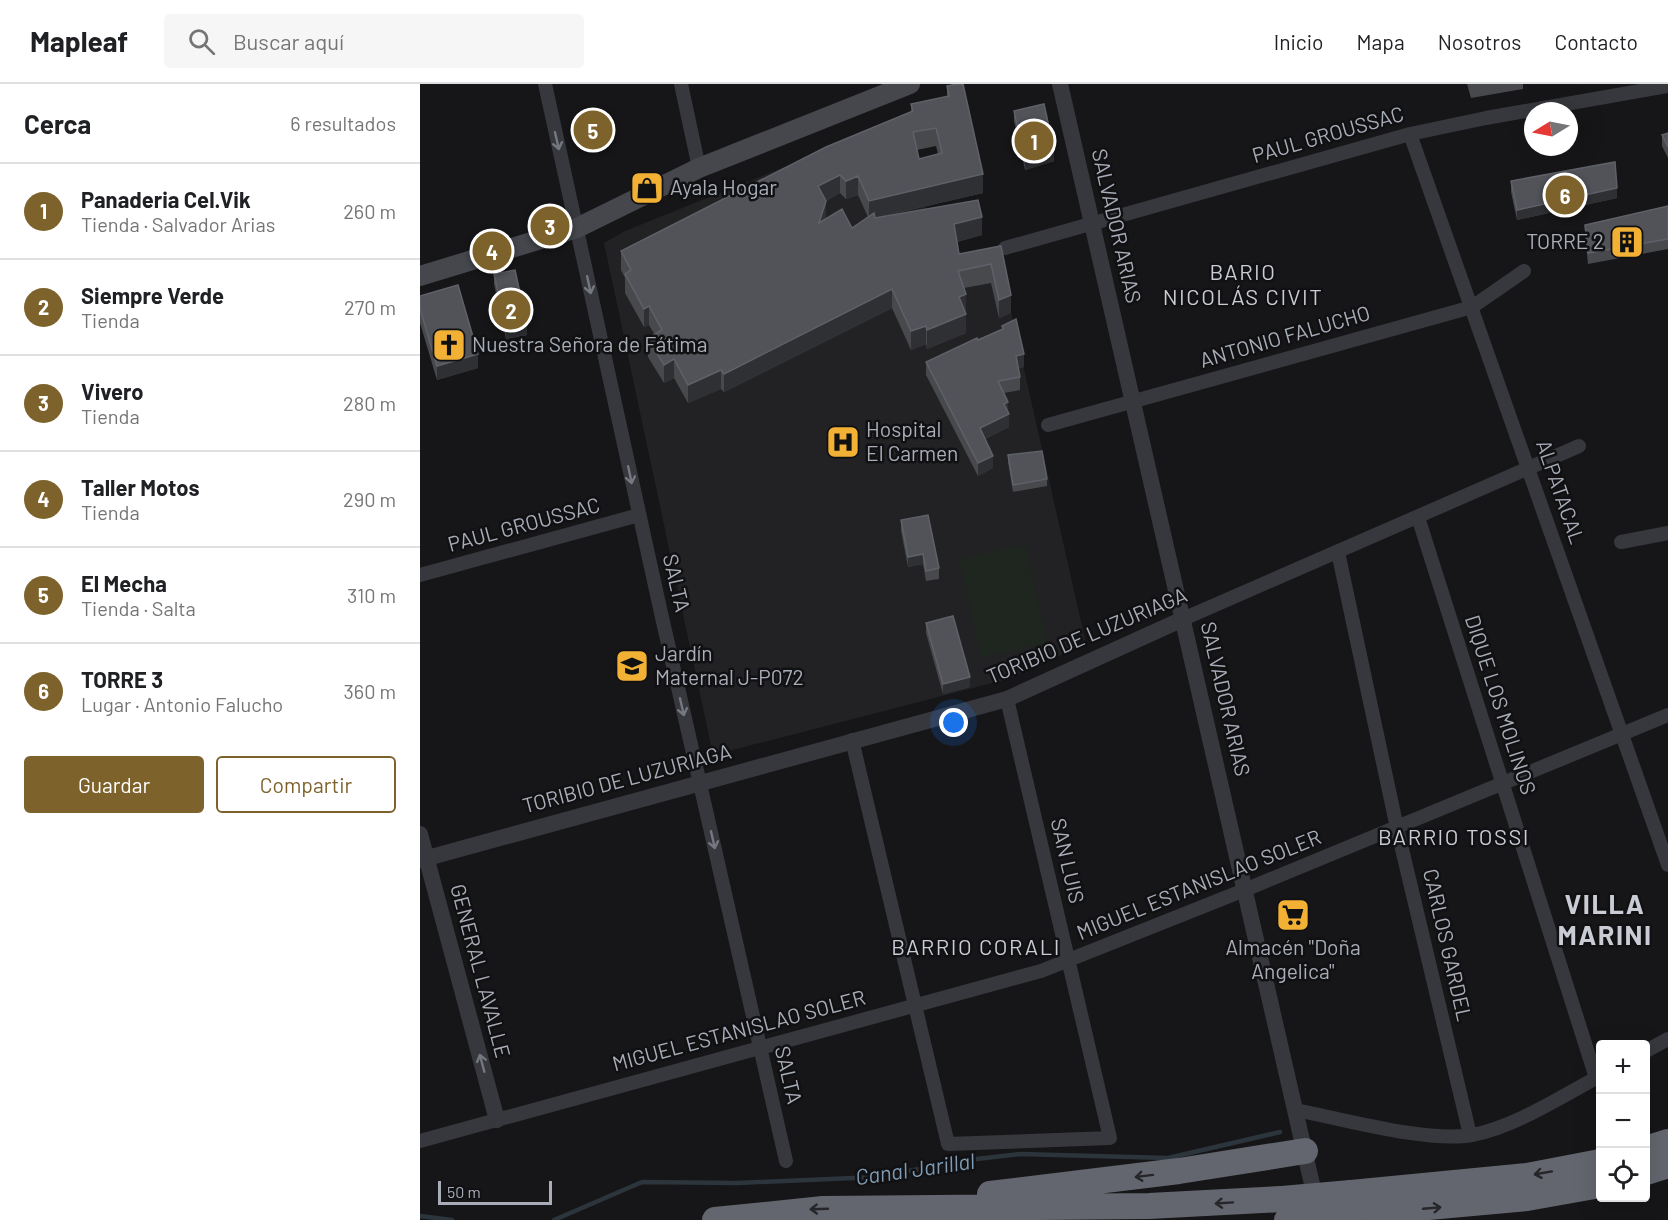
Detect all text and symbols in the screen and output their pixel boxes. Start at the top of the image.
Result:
search box [164,14,584,68]
text: Mapleaf [30,24,128,58]
icon: search [185,25,218,58]
text: Buscar aquí [233,28,344,54]
text: Inicio [1274,29,1324,54]
text: Mapa [1357,29,1405,54]
text: Nosotros [1438,29,1521,54]
text: Contacto [1554,29,1638,54]
street label: PAUL GROUSSAC [1249,100,1406,167]
north arrow [1524,102,1578,156]
text: Cerca [24,108,91,139]
pin: 5 [574,108,612,152]
text: 6 resultados [290,111,396,135]
pin: 1 [1014,118,1054,164]
one-way arrow [552,131,564,150]
street label: SALVADOR ARIAS [1088,146,1147,305]
shop icon: Ayala Hogar [629,170,665,206]
pin: 6 [1546,172,1584,218]
place label: Ayala Hogar [670,174,777,199]
text: Panaderia Cel.Vik [81,186,251,212]
text: 1 [40,199,47,223]
text: 260 m [343,199,396,223]
pin: 3 [530,204,570,248]
text: Tienda · Salvador Arias [81,212,275,236]
building icon: TORRE 2 [1609,224,1645,260]
pin: 4 [472,228,512,274]
place label: TORRE 2 [1526,228,1604,253]
district label: BARIO NICOLÁS CIVIT [1163,258,1323,309]
one-way arrow [584,275,595,294]
text: Siempre Verde [81,282,224,308]
pin: 2 [492,288,530,332]
text: 2 [38,295,49,319]
text: 270 m [344,295,396,319]
street label: ANTONIO FALUCHO [1196,299,1373,372]
text: Tienda [81,308,140,332]
church icon: Nuestra Señora de Fátima [431,327,467,363]
place label: Nuestra Señora de Fátima [472,331,707,356]
text: Vivero [81,378,143,404]
text: 3 [38,391,49,415]
text: 280 m [343,391,396,415]
text: Tienda [81,404,140,428]
place label: Hospital El Carmen [866,416,958,465]
hospital icon: Hospital El Carmen [825,424,861,460]
street label: ALPATACAL [1532,436,1591,547]
one-way arrow [625,466,637,485]
text: Taller Motos [81,474,199,500]
text: 4 [37,487,50,511]
text: 290 m [343,487,396,511]
street label: PAUL GROUSSAC [445,491,602,556]
text: Tienda [81,500,140,524]
street label: SALTA [659,551,696,614]
text: El Mecha [81,570,167,596]
street label: TORIBIO DE LUZURIAGA [983,581,1191,688]
text: 5 [38,583,49,607]
text: 310 m [347,583,396,607]
text: Tienda · Salta [81,596,196,620]
street label: DIQUE LOS MOLINOS [1461,612,1542,798]
street label: SALVADOR ARIAS [1197,619,1256,778]
place label: Jardín Maternal J-P072 [655,640,804,689]
school or university icon: Jardín Maternal J-P072 [614,648,650,684]
text: TORRE 3 [81,666,163,692]
text: 6 [38,679,49,703]
text: 360 m [344,679,396,703]
text: Lugar · Antonio Falucho [81,692,283,716]
one-way arrow [677,697,689,716]
your location [939,708,968,737]
street label: TORIBIO DE LUZURIAGA [519,738,734,817]
button: Guardar [24,756,204,813]
button: Compartir [216,756,396,813]
street label: SAN LUIS [1047,816,1090,906]
street label: MIGUEL ESTANISLAO SOLER [1073,823,1324,944]
district label: BARRIO TOSSI [1378,823,1530,849]
one-way arrow [708,830,719,849]
street label: CARLOS GARDEL [1419,866,1478,1023]
street label: GENERAL LAVALLE [446,881,517,1060]
district label: VILLA MARINI [1557,887,1653,950]
supermarket icon: Almacén "Doña Angelica" [1275,897,1311,933]
district label: BARRIO CORALI [891,933,1061,959]
place label: Almacén "Doña Angelica" [1225,934,1361,983]
street label: MIGUEL ESTANISLAO SOLER [609,984,868,1075]
map controls [1596,1040,1650,1202]
button: + [1596,1040,1650,1094]
street label: SALTA [771,1043,808,1106]
one-way arrow [476,1054,487,1073]
button: − [1596,1094,1650,1148]
water label: Canal Jarillal [854,1147,976,1189]
button: locate [1596,1148,1650,1202]
one-way arrow [1534,1168,1553,1179]
one-way arrow [1134,1170,1154,1181]
scale bar [438,1178,552,1206]
text: 50 m [447,1182,481,1201]
one-way arrow [1214,1197,1234,1208]
one-way arrow [1421,1202,1441,1213]
one-way arrow [810,1203,830,1215]

